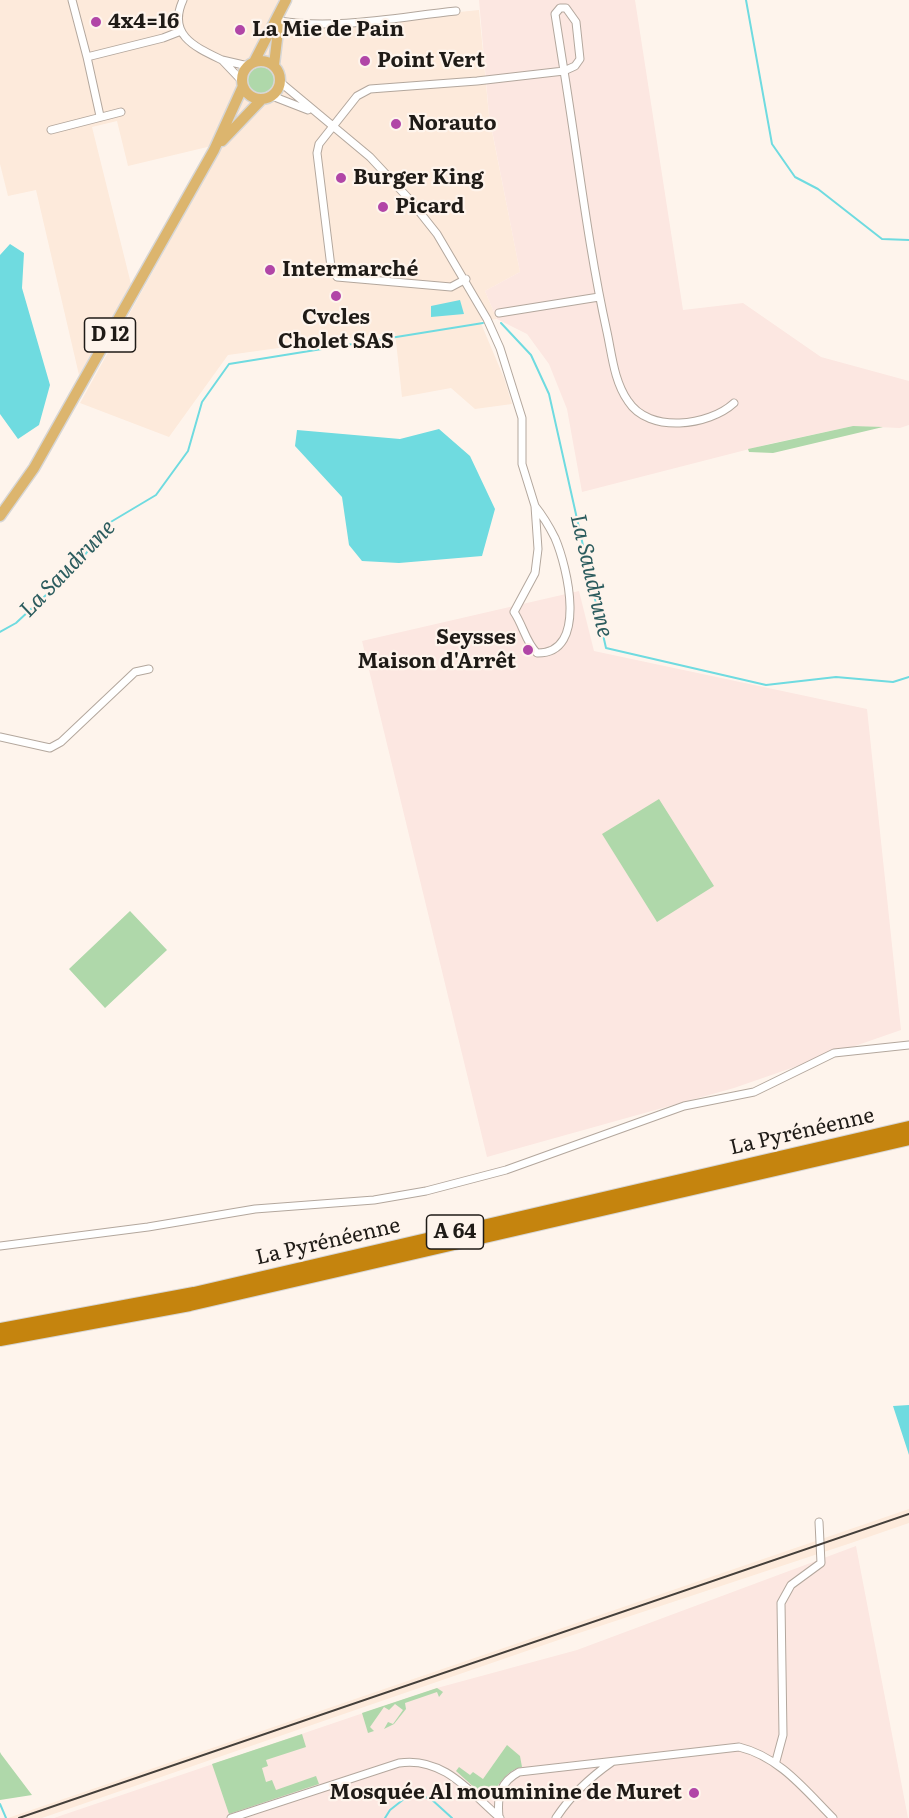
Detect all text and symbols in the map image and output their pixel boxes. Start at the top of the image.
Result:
place label: 4x4=16 [108,9,179,35]
marker: 4x4=16 [89,15,103,29]
place label: La Mie de Pain [252,17,404,43]
marker: La Mie de Pain [233,23,247,37]
place label: Point Vert [377,48,485,74]
marker: Point Vert [358,54,372,68]
place label: Norauto [408,111,496,137]
marker: Norauto [389,117,403,131]
place label: Burger King [353,165,484,191]
marker: Burger King [334,171,348,185]
place label: Picard [395,194,465,220]
marker: Picard [376,200,390,214]
place label: Intermarché [282,257,418,283]
marker: Intermarché [263,263,277,277]
marker: Cvcles Cholet SAS [329,289,343,303]
place label: Cvcles Cholet SAS [278,305,394,355]
road number: D 12 [84,318,136,352]
water label: La Saudrune [564,512,618,640]
water label: La Saudrune [15,515,121,623]
place label: Seysses Maison d'Arrêt [358,625,516,675]
marker: Seysses Maison d'Arrêt [521,643,535,657]
street label: La Pyrénéenne [727,1103,877,1161]
street label: La Pyrénéenne [253,1213,403,1271]
road number: A 64 [426,1215,484,1249]
place label: Mosquée Al mouminine de Muret [330,1780,682,1806]
marker: Mosquée Al mouminine de Muret [687,1786,701,1800]

